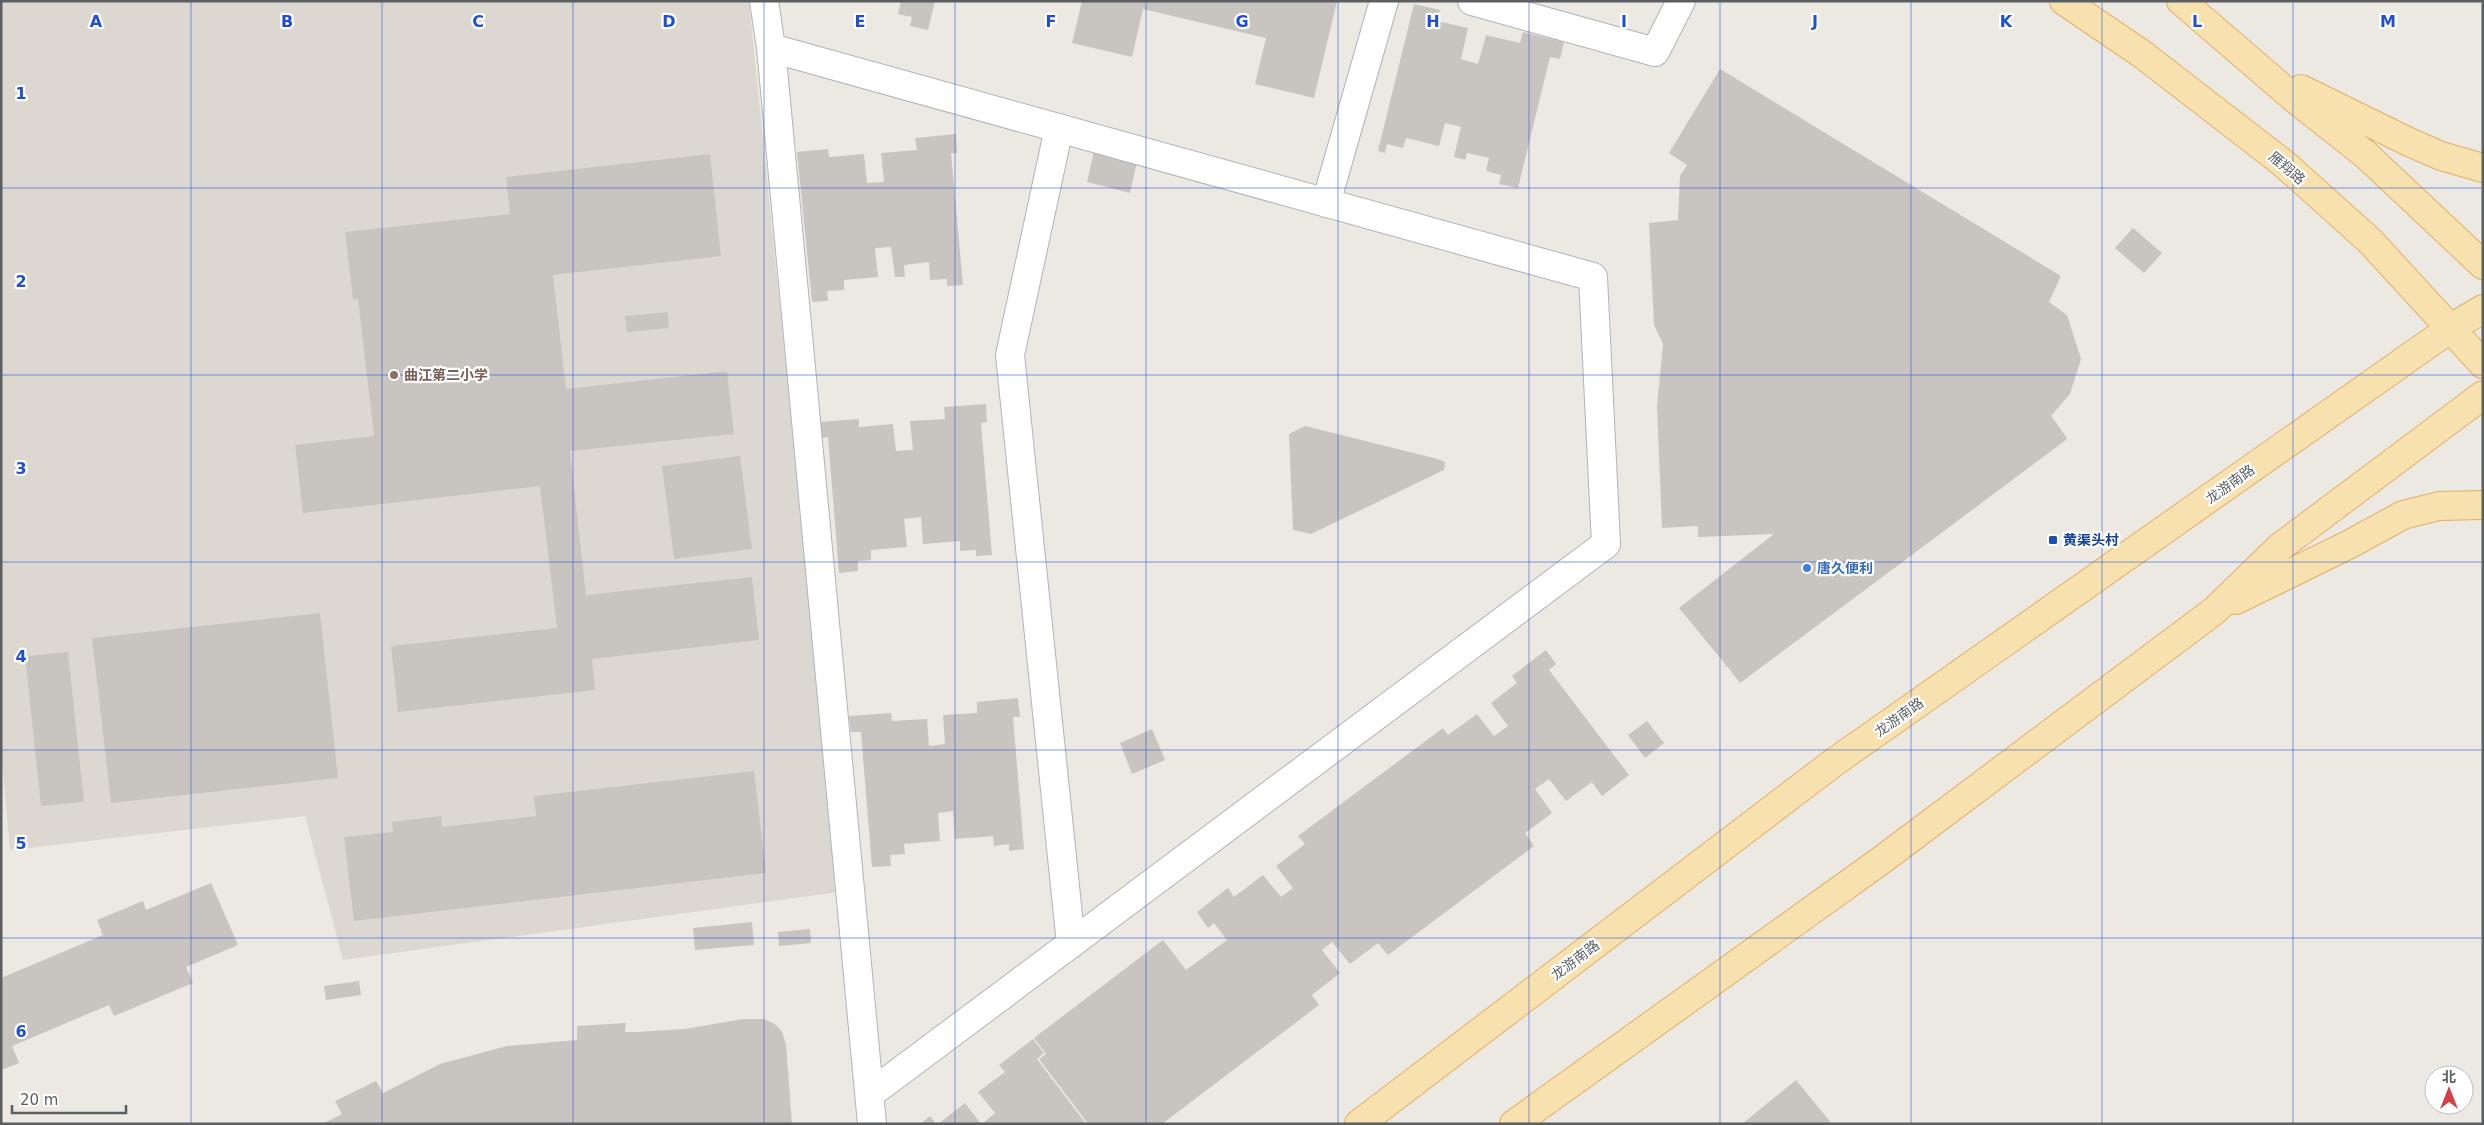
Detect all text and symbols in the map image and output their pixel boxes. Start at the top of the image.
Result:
text: A [90,12,103,31]
text: B [281,12,293,31]
text: C [472,12,484,31]
text: D [662,12,676,31]
text: E [855,12,865,31]
text: F [1046,12,1056,31]
text: G [1235,12,1249,31]
text: H [1426,12,1440,31]
text: I [1621,12,1627,31]
text: J [1811,12,1818,31]
text: K [2000,12,2013,31]
text: L [2192,12,2202,31]
text: M [2380,12,2396,31]
text: 1 [15,84,27,103]
street label: 雁翔路 [2266,148,2308,188]
text: 2 [15,272,27,291]
place label: 曲江第二小学 [404,367,488,383]
marker: 曲江第二小学 [388,369,400,381]
text: 3 [15,459,27,478]
street label: 龙游南路 [2202,461,2258,507]
place label: 黄渠头村 [2063,532,2119,548]
marker: 黄渠头村 [2047,534,2059,546]
place label: 唐久便利 [1817,560,1873,576]
marker: 唐久便利 [1801,562,1813,574]
text: 4 [15,647,27,666]
street label: 龙游南路 [1871,694,1927,740]
text: 5 [15,834,27,853]
street label: 龙游南路 [1548,937,1602,983]
text: 6 [15,1022,27,1041]
north arrow [2424,1065,2474,1115]
text: 北 [2442,1069,2456,1085]
scale bar [12,1082,126,1114]
text: 20 m [20,1091,58,1109]

